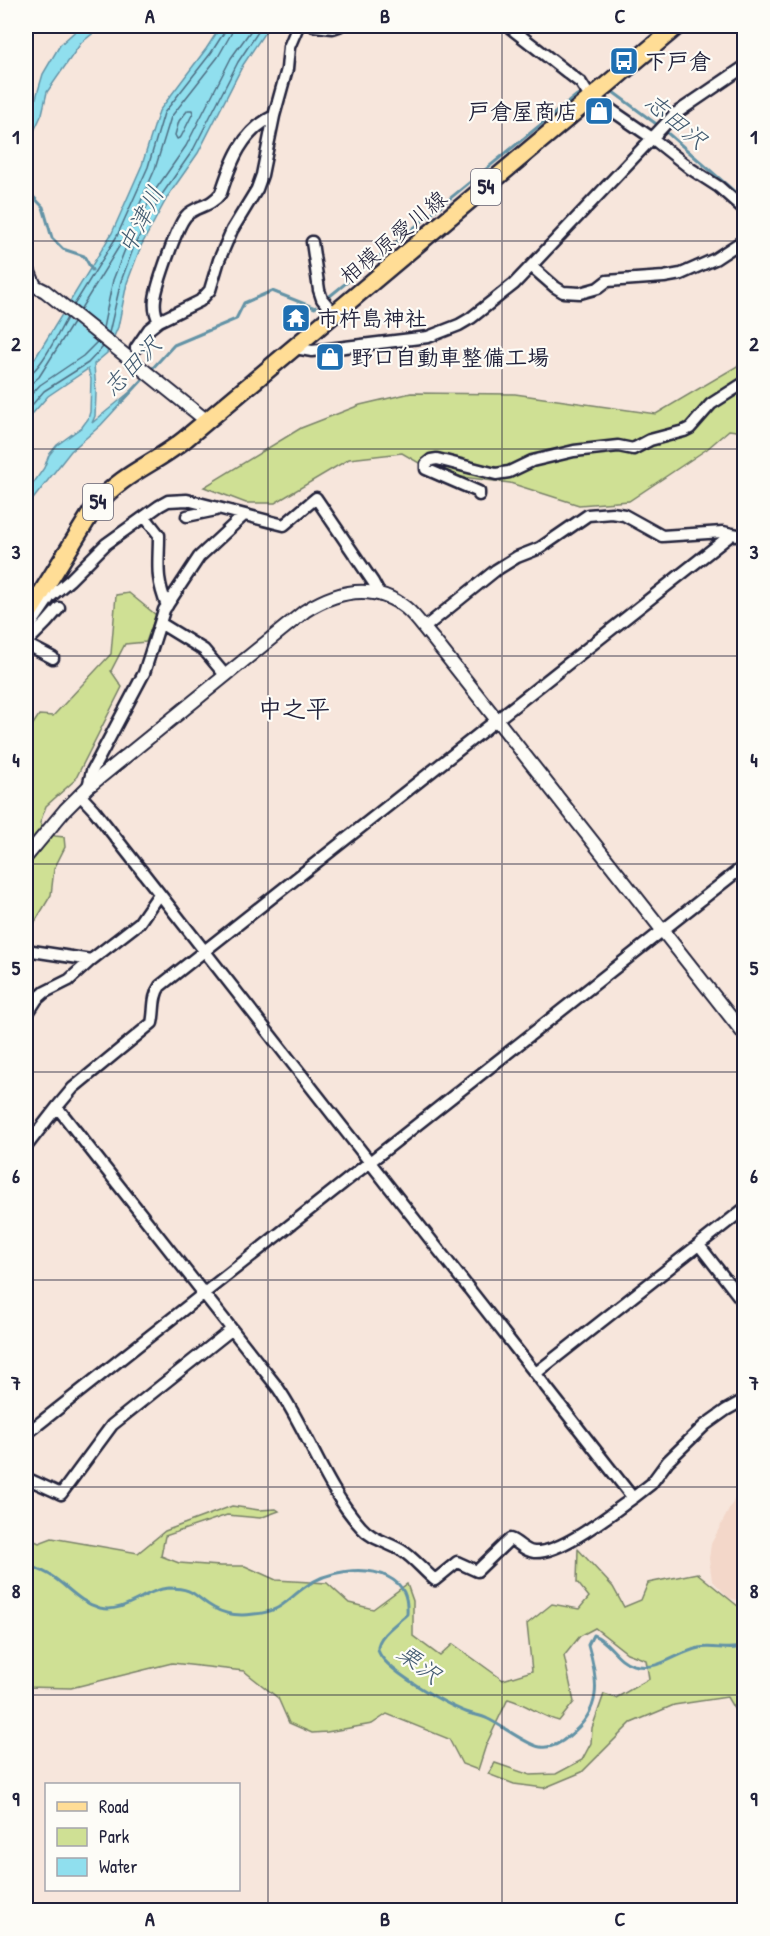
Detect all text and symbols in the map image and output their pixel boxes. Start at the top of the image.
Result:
text: A [145,2,155,29]
text: B [380,2,390,29]
text: C [615,2,626,29]
bus stop icon: 下戸倉 [608,45,640,77]
place label: 下戸倉 [645,46,711,76]
water label: 志田沢 [639,85,715,156]
shop icon: 戸倉屋商店 [583,95,615,127]
place label: 戸倉屋商店 [468,96,578,126]
text: 1 [12,123,20,150]
text: 1 [750,123,758,150]
road number: 54 [471,169,501,205]
water label: 中津川 [110,180,171,259]
street label: 相模原愛川線 [333,183,453,291]
temple icon: 市杵島神社 [280,302,312,334]
place label: 市杵島神社 [317,303,427,333]
water label: 志田沢 [95,328,168,402]
text: 2 [11,330,21,357]
text: 2 [749,330,759,357]
shop icon: 野口自動車整備工場 [314,341,346,373]
place label: 野口自動車整備工場 [351,342,549,372]
road number: 54 [83,484,113,520]
text: 3 [12,538,21,565]
text: 3 [750,538,759,565]
district label: 中之平 [258,692,330,724]
text: 4 [12,746,20,773]
text: 4 [750,746,758,773]
text: 5 [12,954,21,981]
text: 5 [750,954,759,981]
text: 6 [12,1162,20,1189]
text: 6 [750,1162,758,1189]
text: 7 [10,1369,21,1396]
text: 7 [748,1369,759,1396]
text: 8 [12,1577,21,1604]
text: 8 [750,1577,759,1604]
water label: 栗沢 [391,1636,449,1691]
legend [45,1783,240,1891]
text: 9 [12,1785,20,1812]
text: 9 [750,1785,758,1812]
text: Road [99,1794,129,1819]
text: Park [99,1824,130,1849]
text: Water [99,1854,137,1879]
text: A [145,1905,155,1932]
text: B [380,1905,390,1932]
text: C [615,1905,626,1932]

